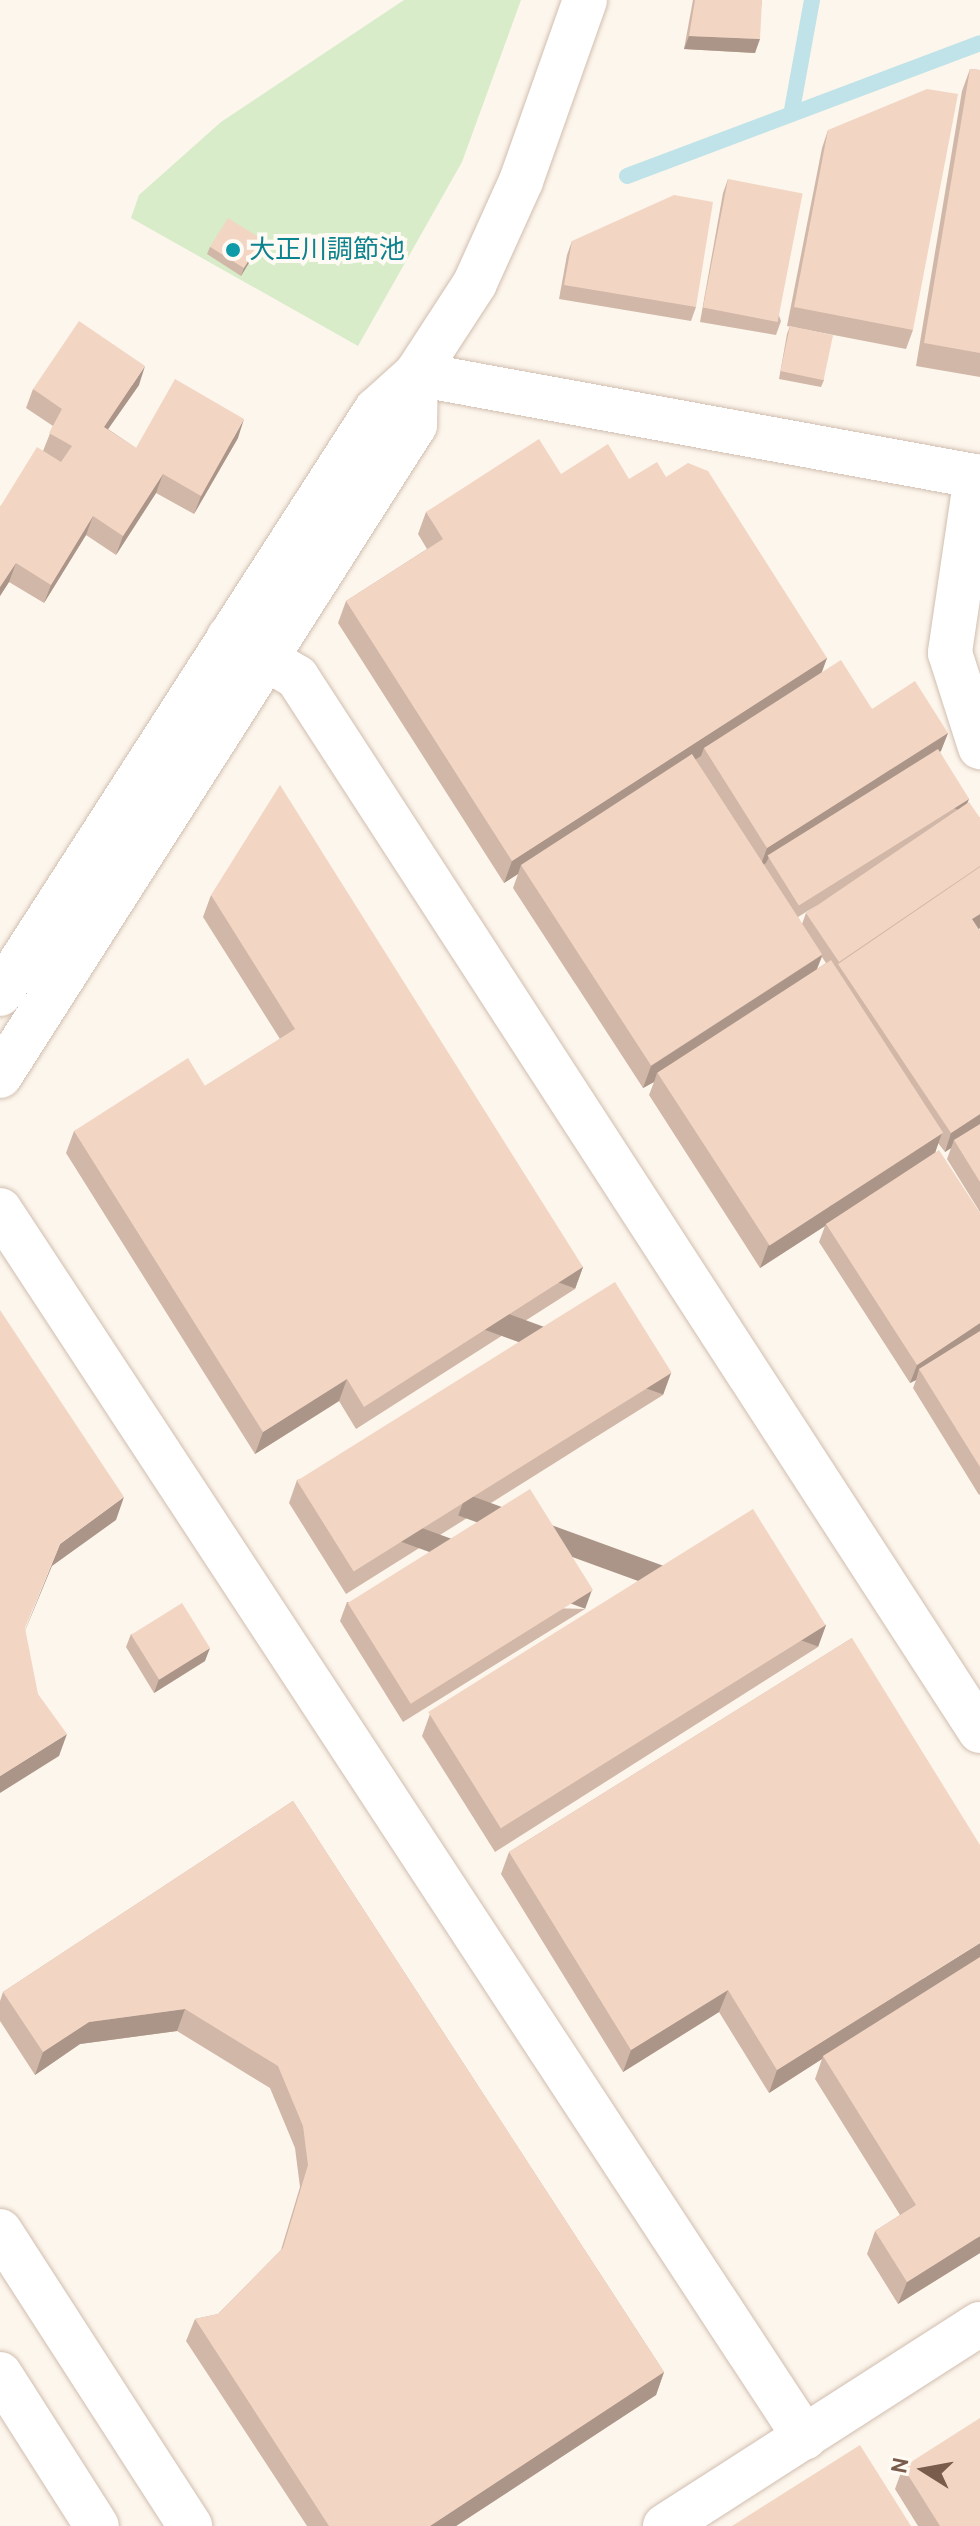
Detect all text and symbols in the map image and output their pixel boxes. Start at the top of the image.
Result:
place label: 大正川調節池 [249,234,405,266]
marker: 大正川調節池 [224,241,242,259]
north arrow [884,2430,964,2510]
text: N [885,2455,915,2476]

